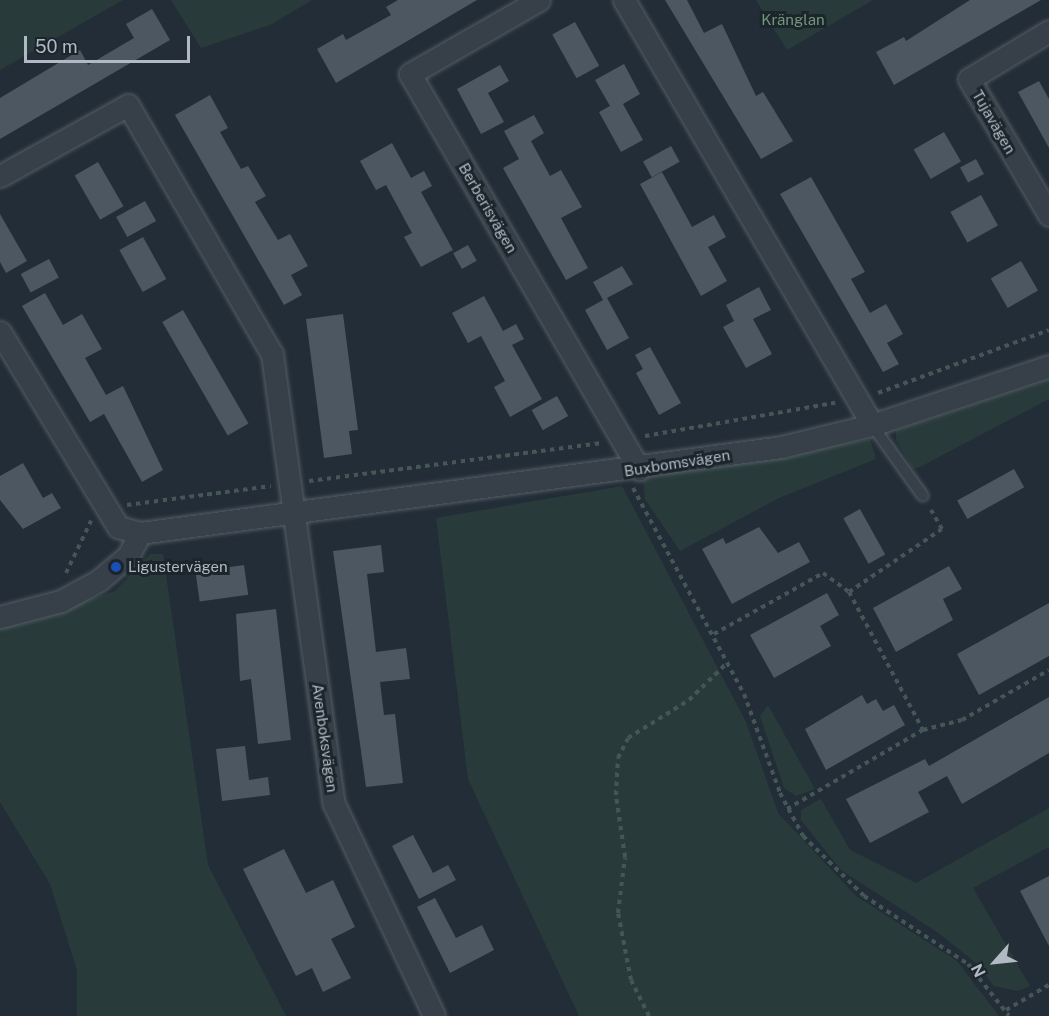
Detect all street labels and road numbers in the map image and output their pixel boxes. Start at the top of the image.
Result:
street label: Tujavägen [969,87,1019,157]
street label: Berberisvägen [455,160,521,256]
street label: Buxbomsvägen [623,446,731,480]
street label: Avenboksvägen [308,683,342,793]

